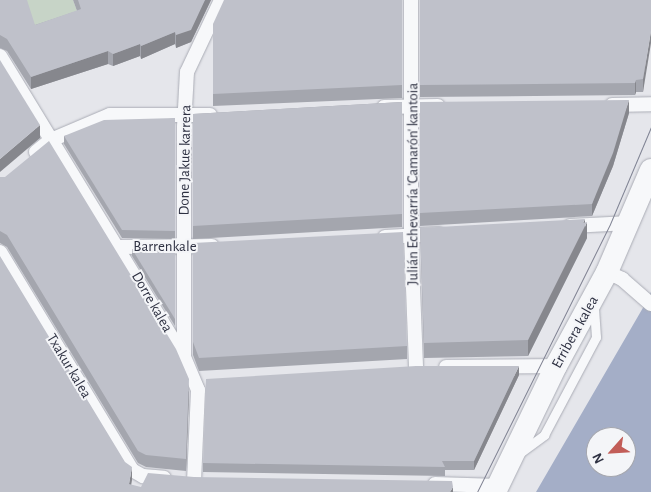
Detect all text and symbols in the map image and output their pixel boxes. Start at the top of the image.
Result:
street label: Julián Echevarría 'Camarón' kantoia [404,83,422,285]
street label: Done Jakue karrera [175,104,195,216]
street label: Barrenkale [133,238,197,256]
street label: Dorre kalea [127,268,177,336]
street label: Erribera kalea [548,293,602,371]
street label: Txakur kalea [43,330,95,402]
north arrow [586,427,636,477]
text: N [590,451,607,466]

